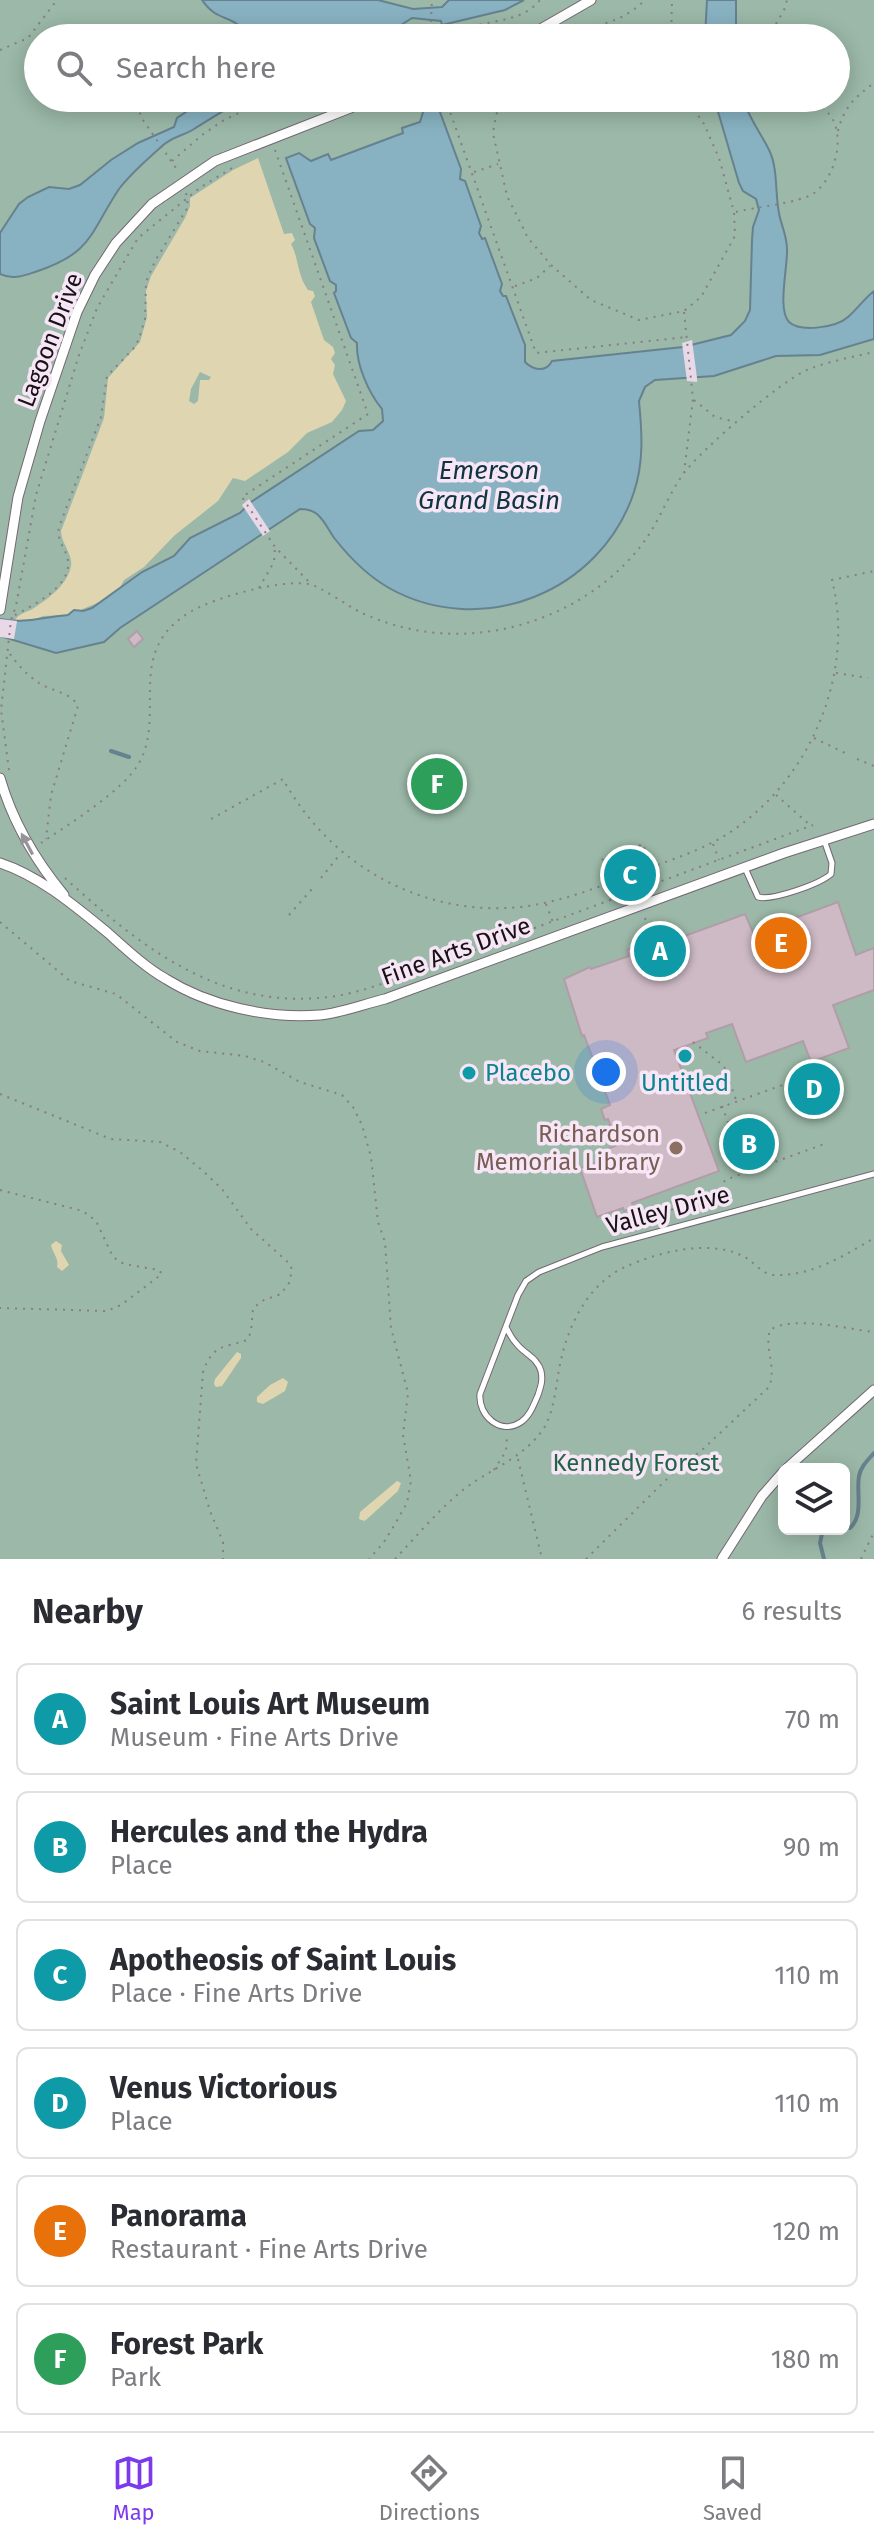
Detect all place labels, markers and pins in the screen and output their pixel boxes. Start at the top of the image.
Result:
pin: F [411,754,463,814]
pin: C [604,845,656,905]
pin: E [755,913,807,973]
pin: A [634,921,686,981]
marker: Untitled [676,1047,694,1065]
place label: Placebo [485,1059,571,1087]
pin: D [788,1059,840,1119]
marker: Placebo [460,1064,478,1082]
place label: Untitled [641,1069,729,1097]
pin: B [723,1114,775,1174]
place label: Richardson Memorial Library [476,1120,660,1176]
marker: Richardson Memorial Library [667,1139,685,1157]

